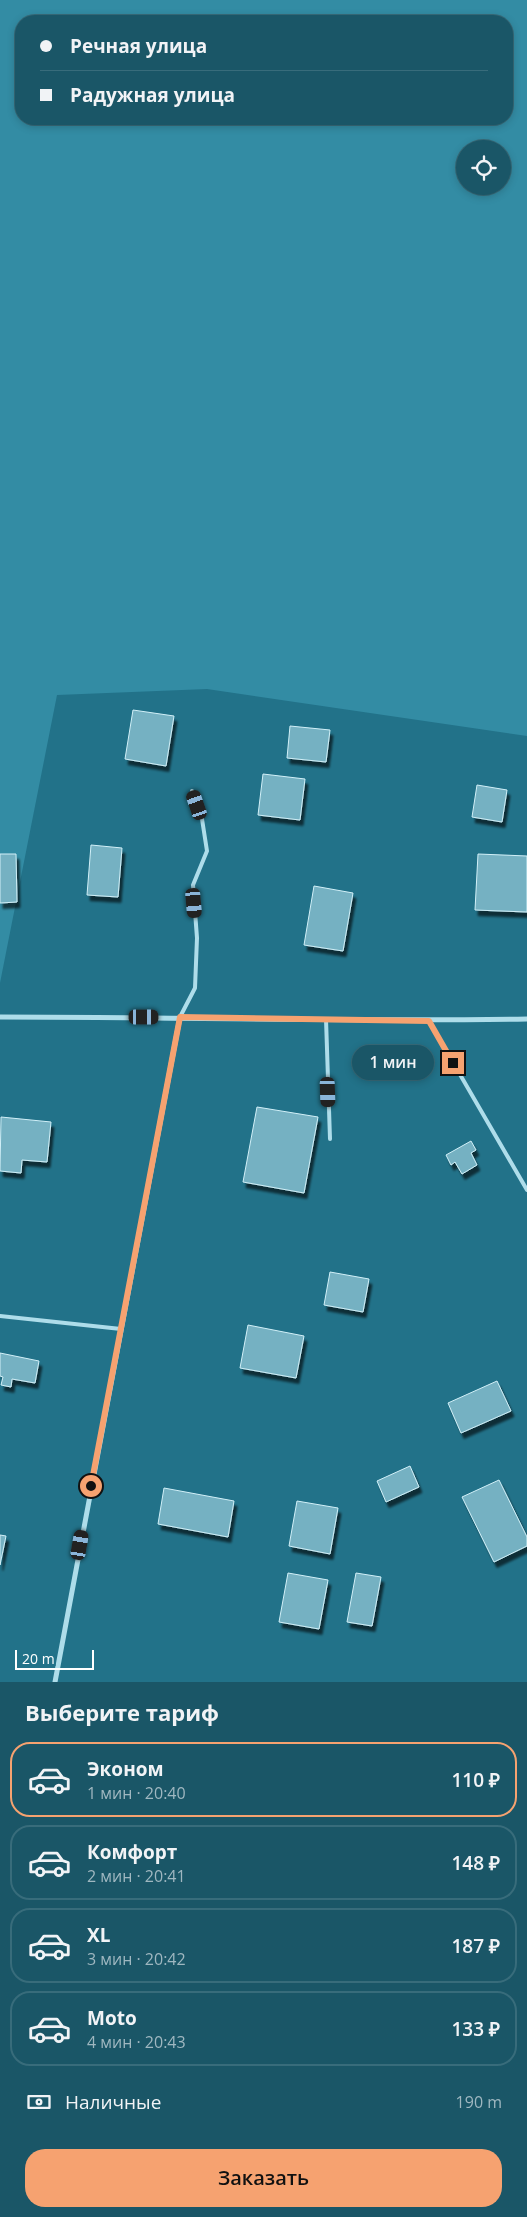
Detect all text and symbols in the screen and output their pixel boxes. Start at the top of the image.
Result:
text: Речная улица [70,33,207,59]
text: Радужная улица [70,82,235,108]
map controls [456,140,511,195]
button: locate [456,140,511,195]
car [185,788,208,822]
car [185,887,202,919]
car [129,1010,159,1025]
callout: 1 мин [353,1046,436,1080]
text: 1 мин [369,1051,417,1073]
route end [442,1052,464,1074]
car [319,1077,336,1107]
route start [80,1475,102,1497]
car [70,1529,89,1561]
scale bar [15,1647,94,1670]
text: 20 m [22,1649,55,1668]
text: Выберите тариф [25,1697,219,1727]
text: Эконом [87,1756,164,1782]
icon: car [27,1757,72,1802]
text: 110 ₽ [451,1767,500,1793]
text: 1 мин · 20:40 [87,1782,186,1804]
text: Комфорт [87,1839,177,1865]
icon: car [27,1840,72,1885]
text: 148 ₽ [451,1850,500,1876]
text: 2 мин · 20:41 [87,1865,186,1887]
text: XL [87,1922,110,1948]
icon: car [27,1923,72,1968]
text: 187 ₽ [451,1933,500,1959]
text: 3 мин · 20:42 [87,1948,186,1970]
text: Moto [87,2005,137,2031]
icon: car [27,2006,72,2051]
text: 133 ₽ [451,2016,500,2042]
text: 4 мин · 20:43 [87,2031,186,2053]
icon: cash [25,2088,53,2116]
text: Наличные [65,2089,161,2115]
text: 190 m [456,2091,502,2113]
button: Заказать [25,2149,502,2207]

